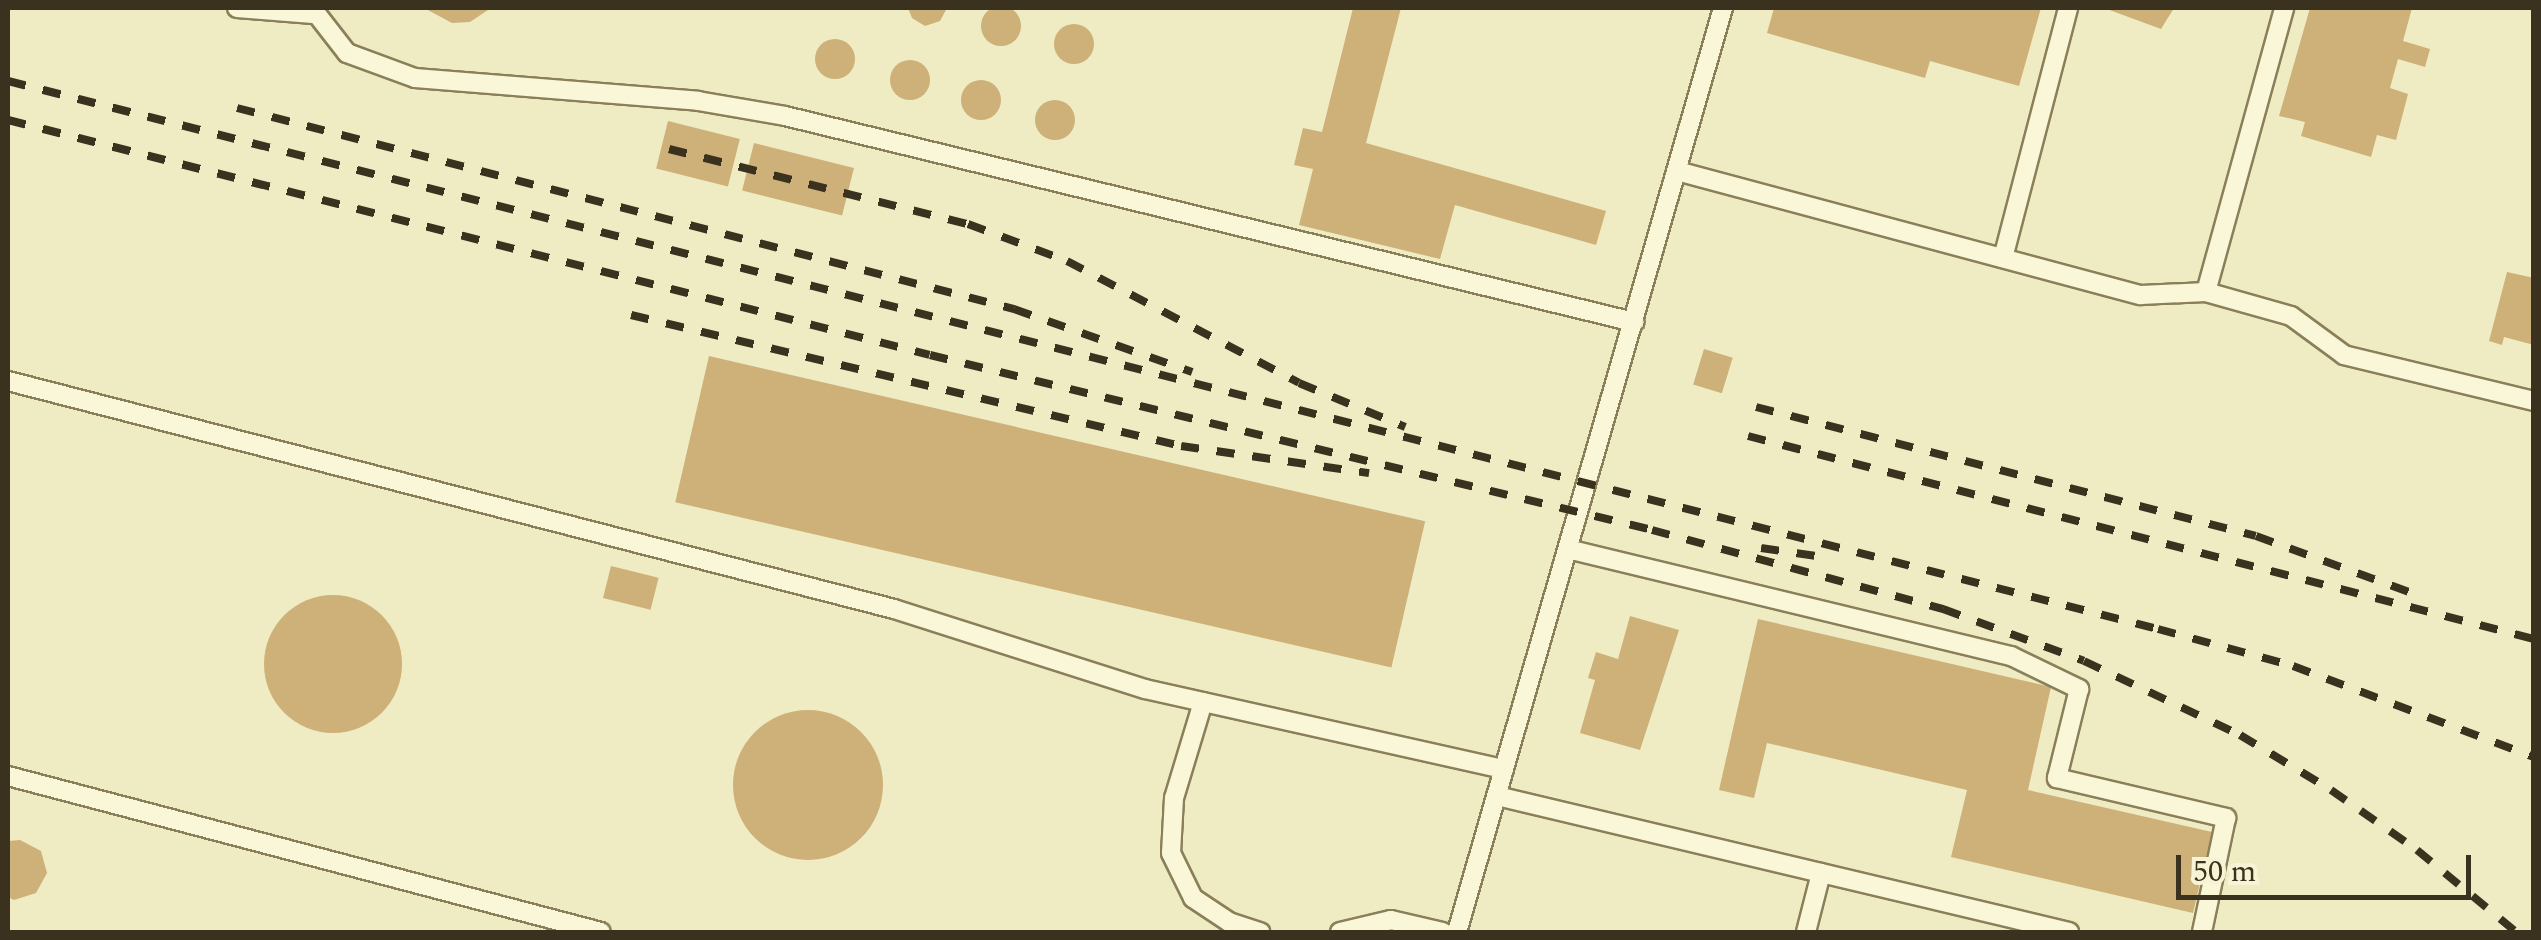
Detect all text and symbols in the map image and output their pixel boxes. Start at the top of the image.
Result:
scale bar [2181,835,2476,897]
text: 50 m [2193,849,2256,895]

